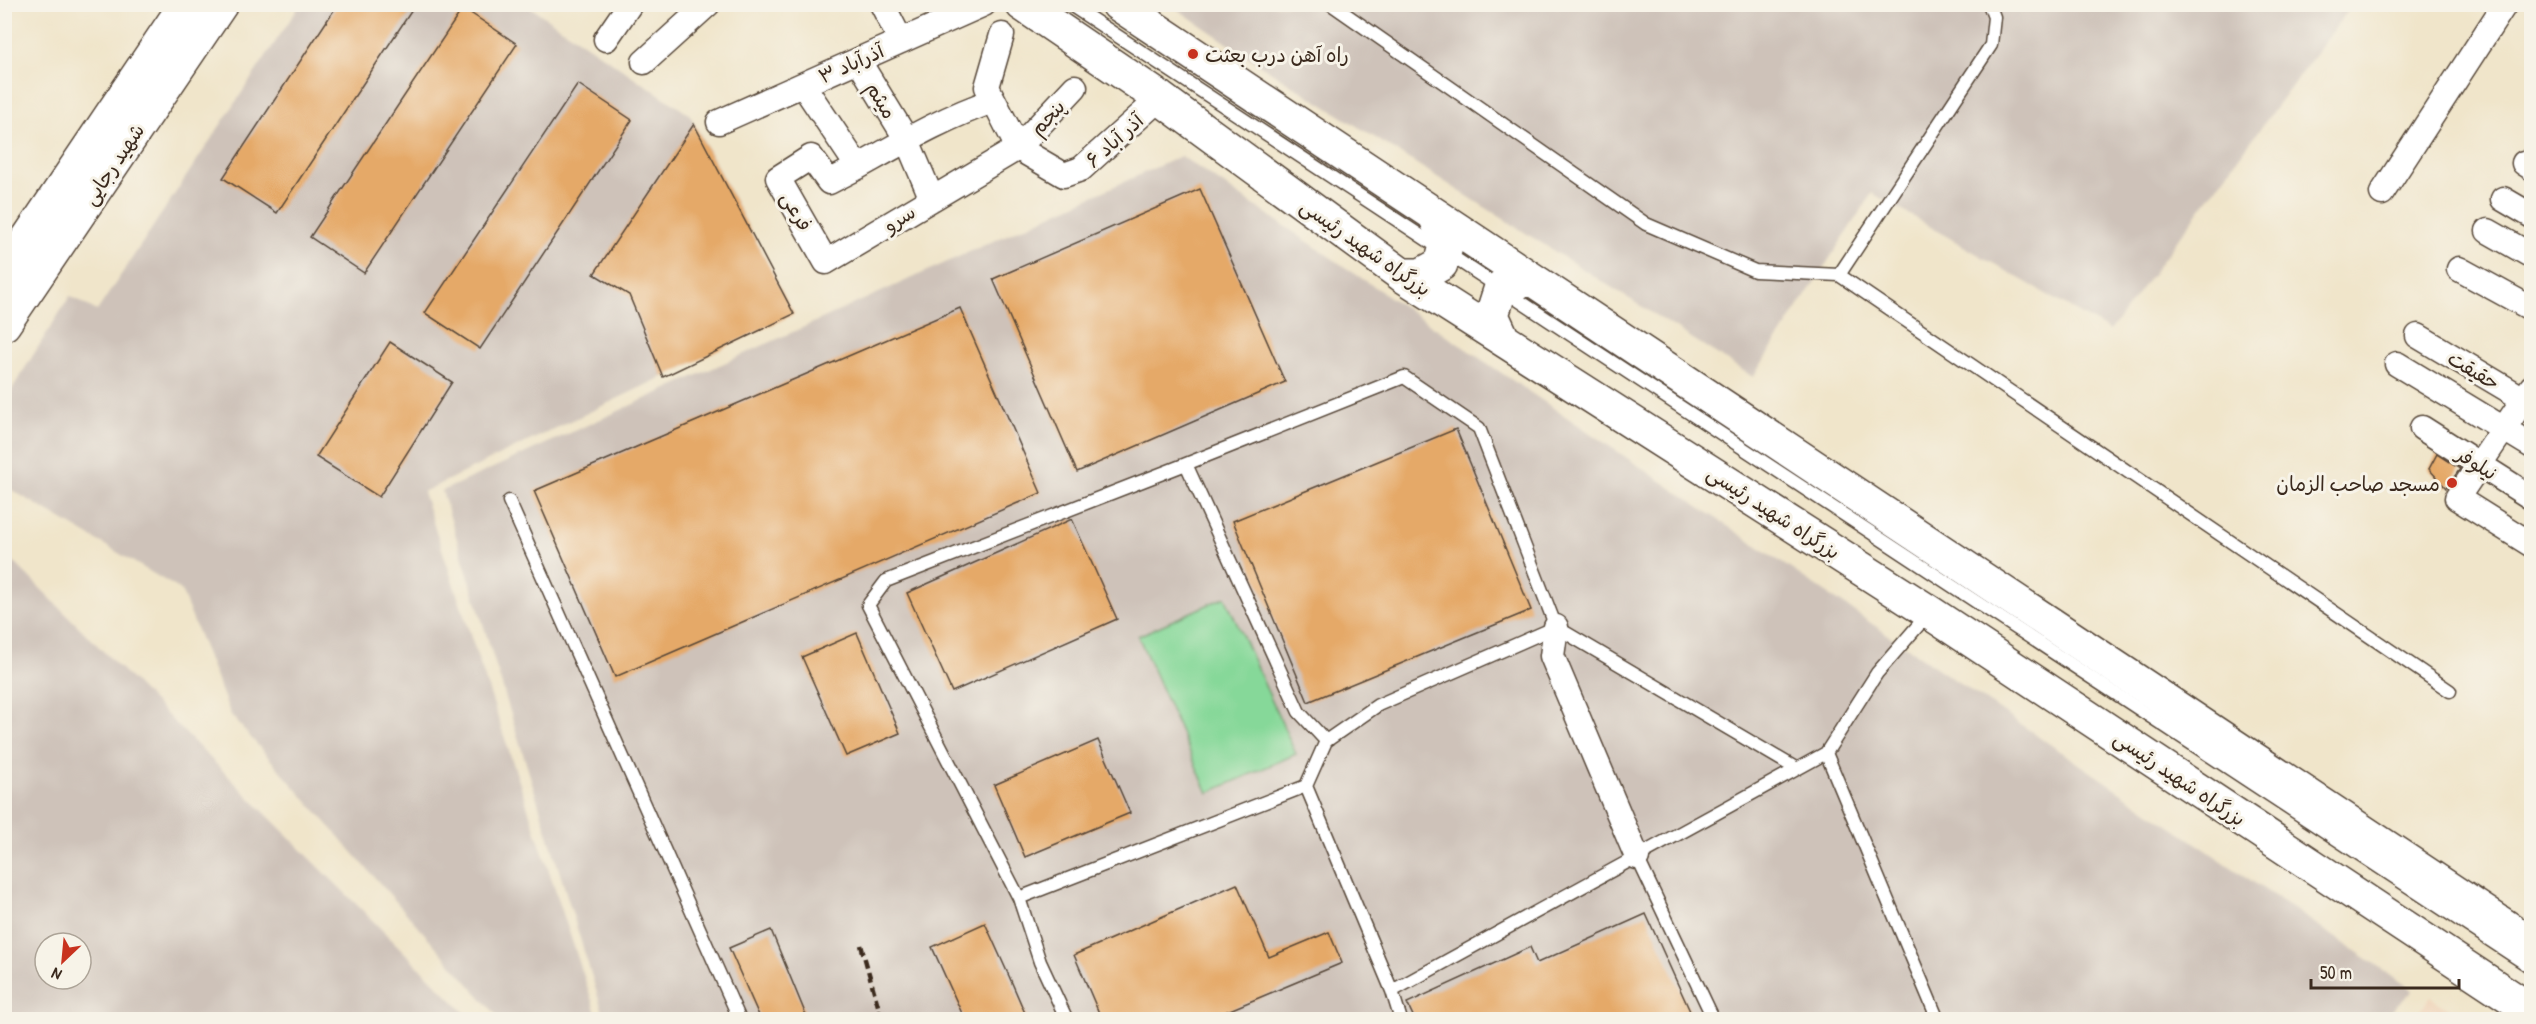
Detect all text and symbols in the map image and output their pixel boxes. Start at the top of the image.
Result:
street label: ۳ آذرآباد [814,36,889,89]
place label: راه آهن درب بعثت [1205,41,1349,68]
marker: راه آهن درب بعثت [1186,47,1200,61]
street label: میثم [859,76,904,125]
street label: پنجم [1023,93,1072,142]
street label: آذر آباد ۶ [1079,106,1150,173]
street label: شهید رجایی [76,118,150,210]
street label: فرعی [775,186,819,236]
street label: بزرگراه شهید رئیسی [1295,192,1437,302]
street label: سرو [877,198,920,239]
street label: حقیقت [2443,344,2505,396]
street label: نیلوفر [2449,439,2503,487]
street label: بزرگراه شهید رئیسی [1702,459,1846,565]
place label: مسجد صاحب الزمان [2276,470,2440,497]
marker: مسجد صاحب الزمان [2445,476,2459,490]
street label: بزرگراه شهید رئیسی [2109,724,2251,832]
north arrow [33,931,93,991]
scale bar [2311,952,2460,990]
text: 50 m [2320,960,2352,985]
text: N [47,963,65,986]

